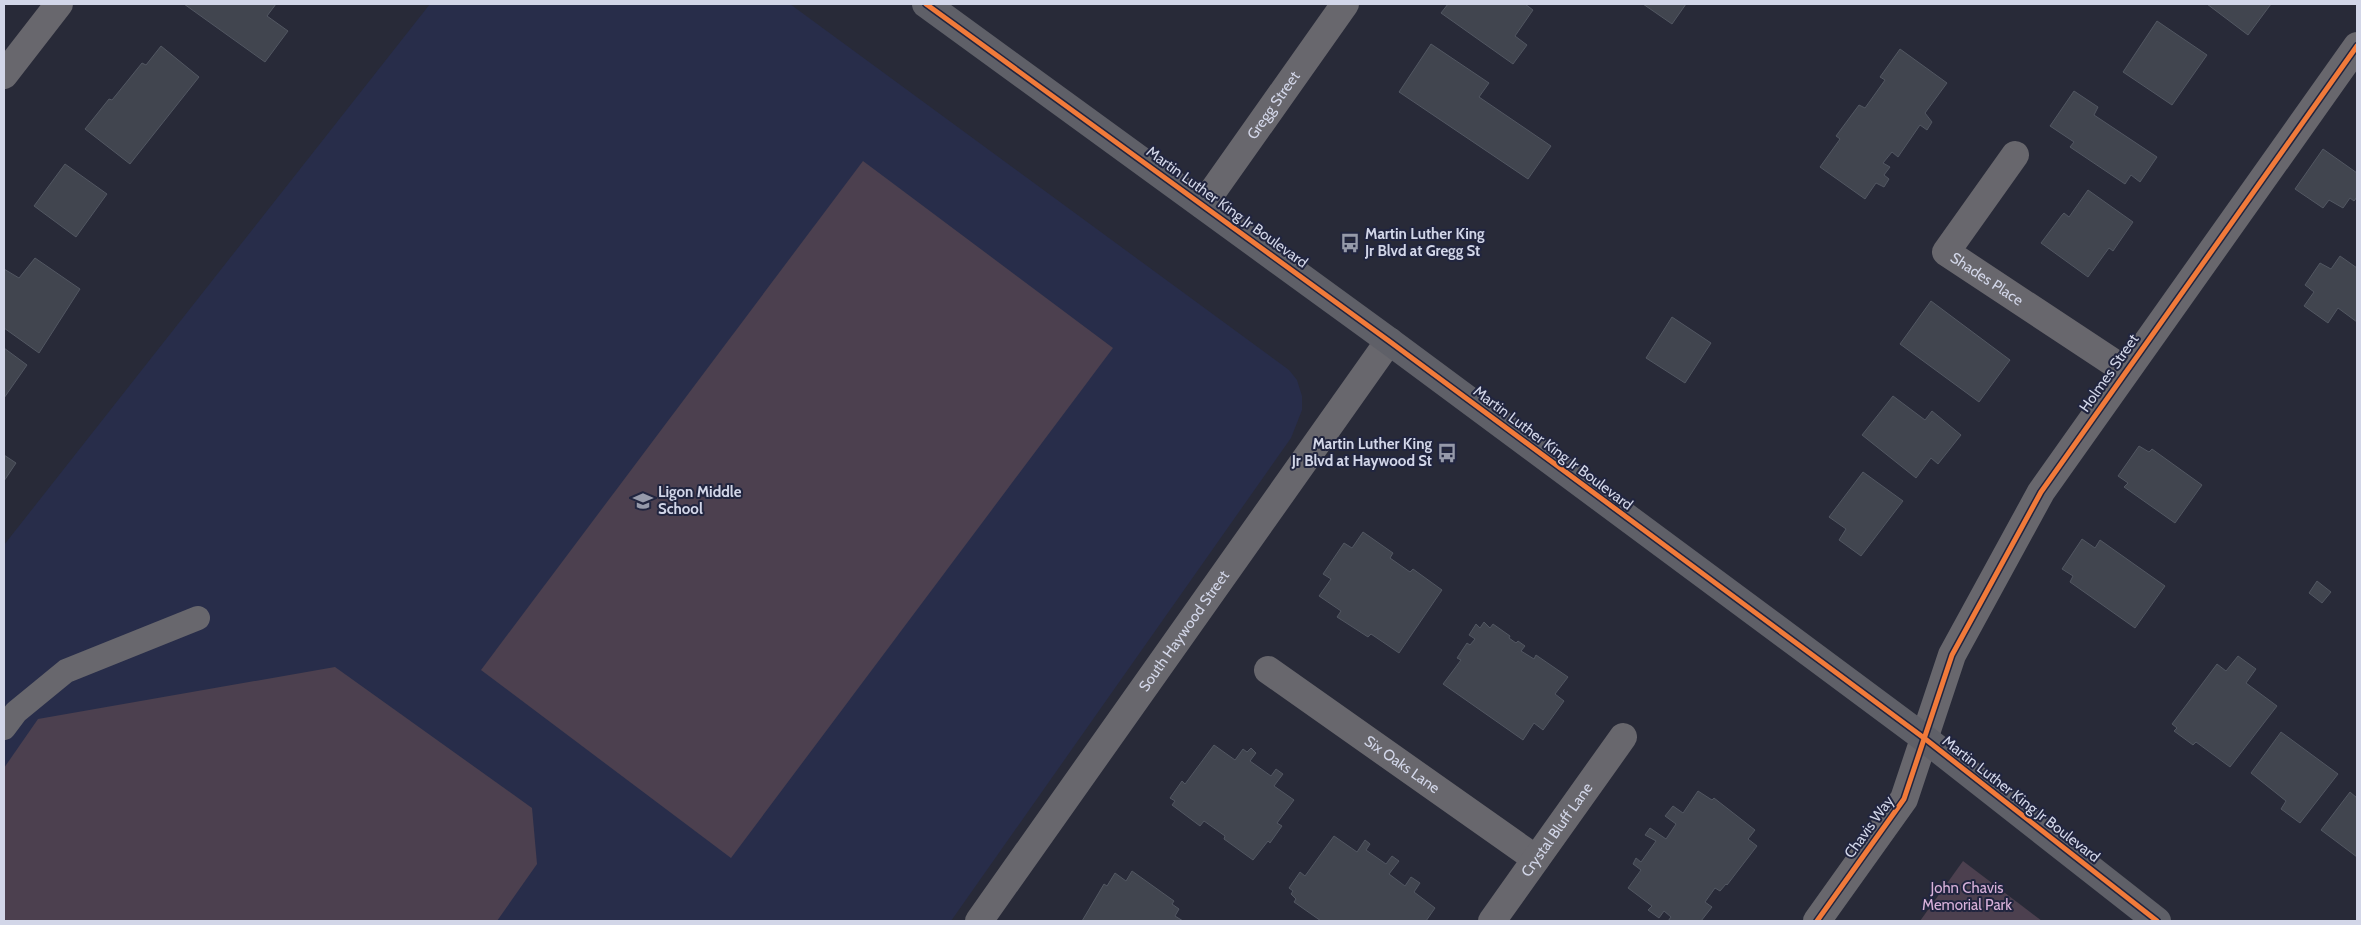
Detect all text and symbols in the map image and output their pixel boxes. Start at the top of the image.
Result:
street label: Gregg Street [1243,68,1304,143]
street label: Martin Luther King Jr Boulevard [1143,142,1311,272]
place label: Martin Luther King Jr Blvd at Gregg St [1364,225,1485,260]
bus stop icon: Martin Luther King Jr Blvd at Gregg St [1339,232,1361,254]
street label: Shades Place [1947,249,2027,310]
street label: Holmes Street [2075,331,2143,415]
street label: Martin Luther King Jr Boulevard [1470,382,1636,514]
place label: Martin Luther King Jr Blvd at Haywood St [1291,435,1432,470]
bus stop icon: Martin Luther King Jr Blvd at Haywood St [1436,442,1458,464]
place label: Ligon Middle School [658,483,742,518]
school or university icon: Ligon Middle School [632,490,654,512]
street label: South Haywood Street [1135,567,1233,695]
street label: Six Oaks Lane [1361,732,1443,797]
street label: Martin Luther King Jr Boulevard [1939,732,2103,866]
street label: Crystal Bluff Lane [1517,779,1597,880]
street label: Chavis Way [1840,792,1898,862]
park label: John Chavis Memorial Park [1922,879,2012,914]

